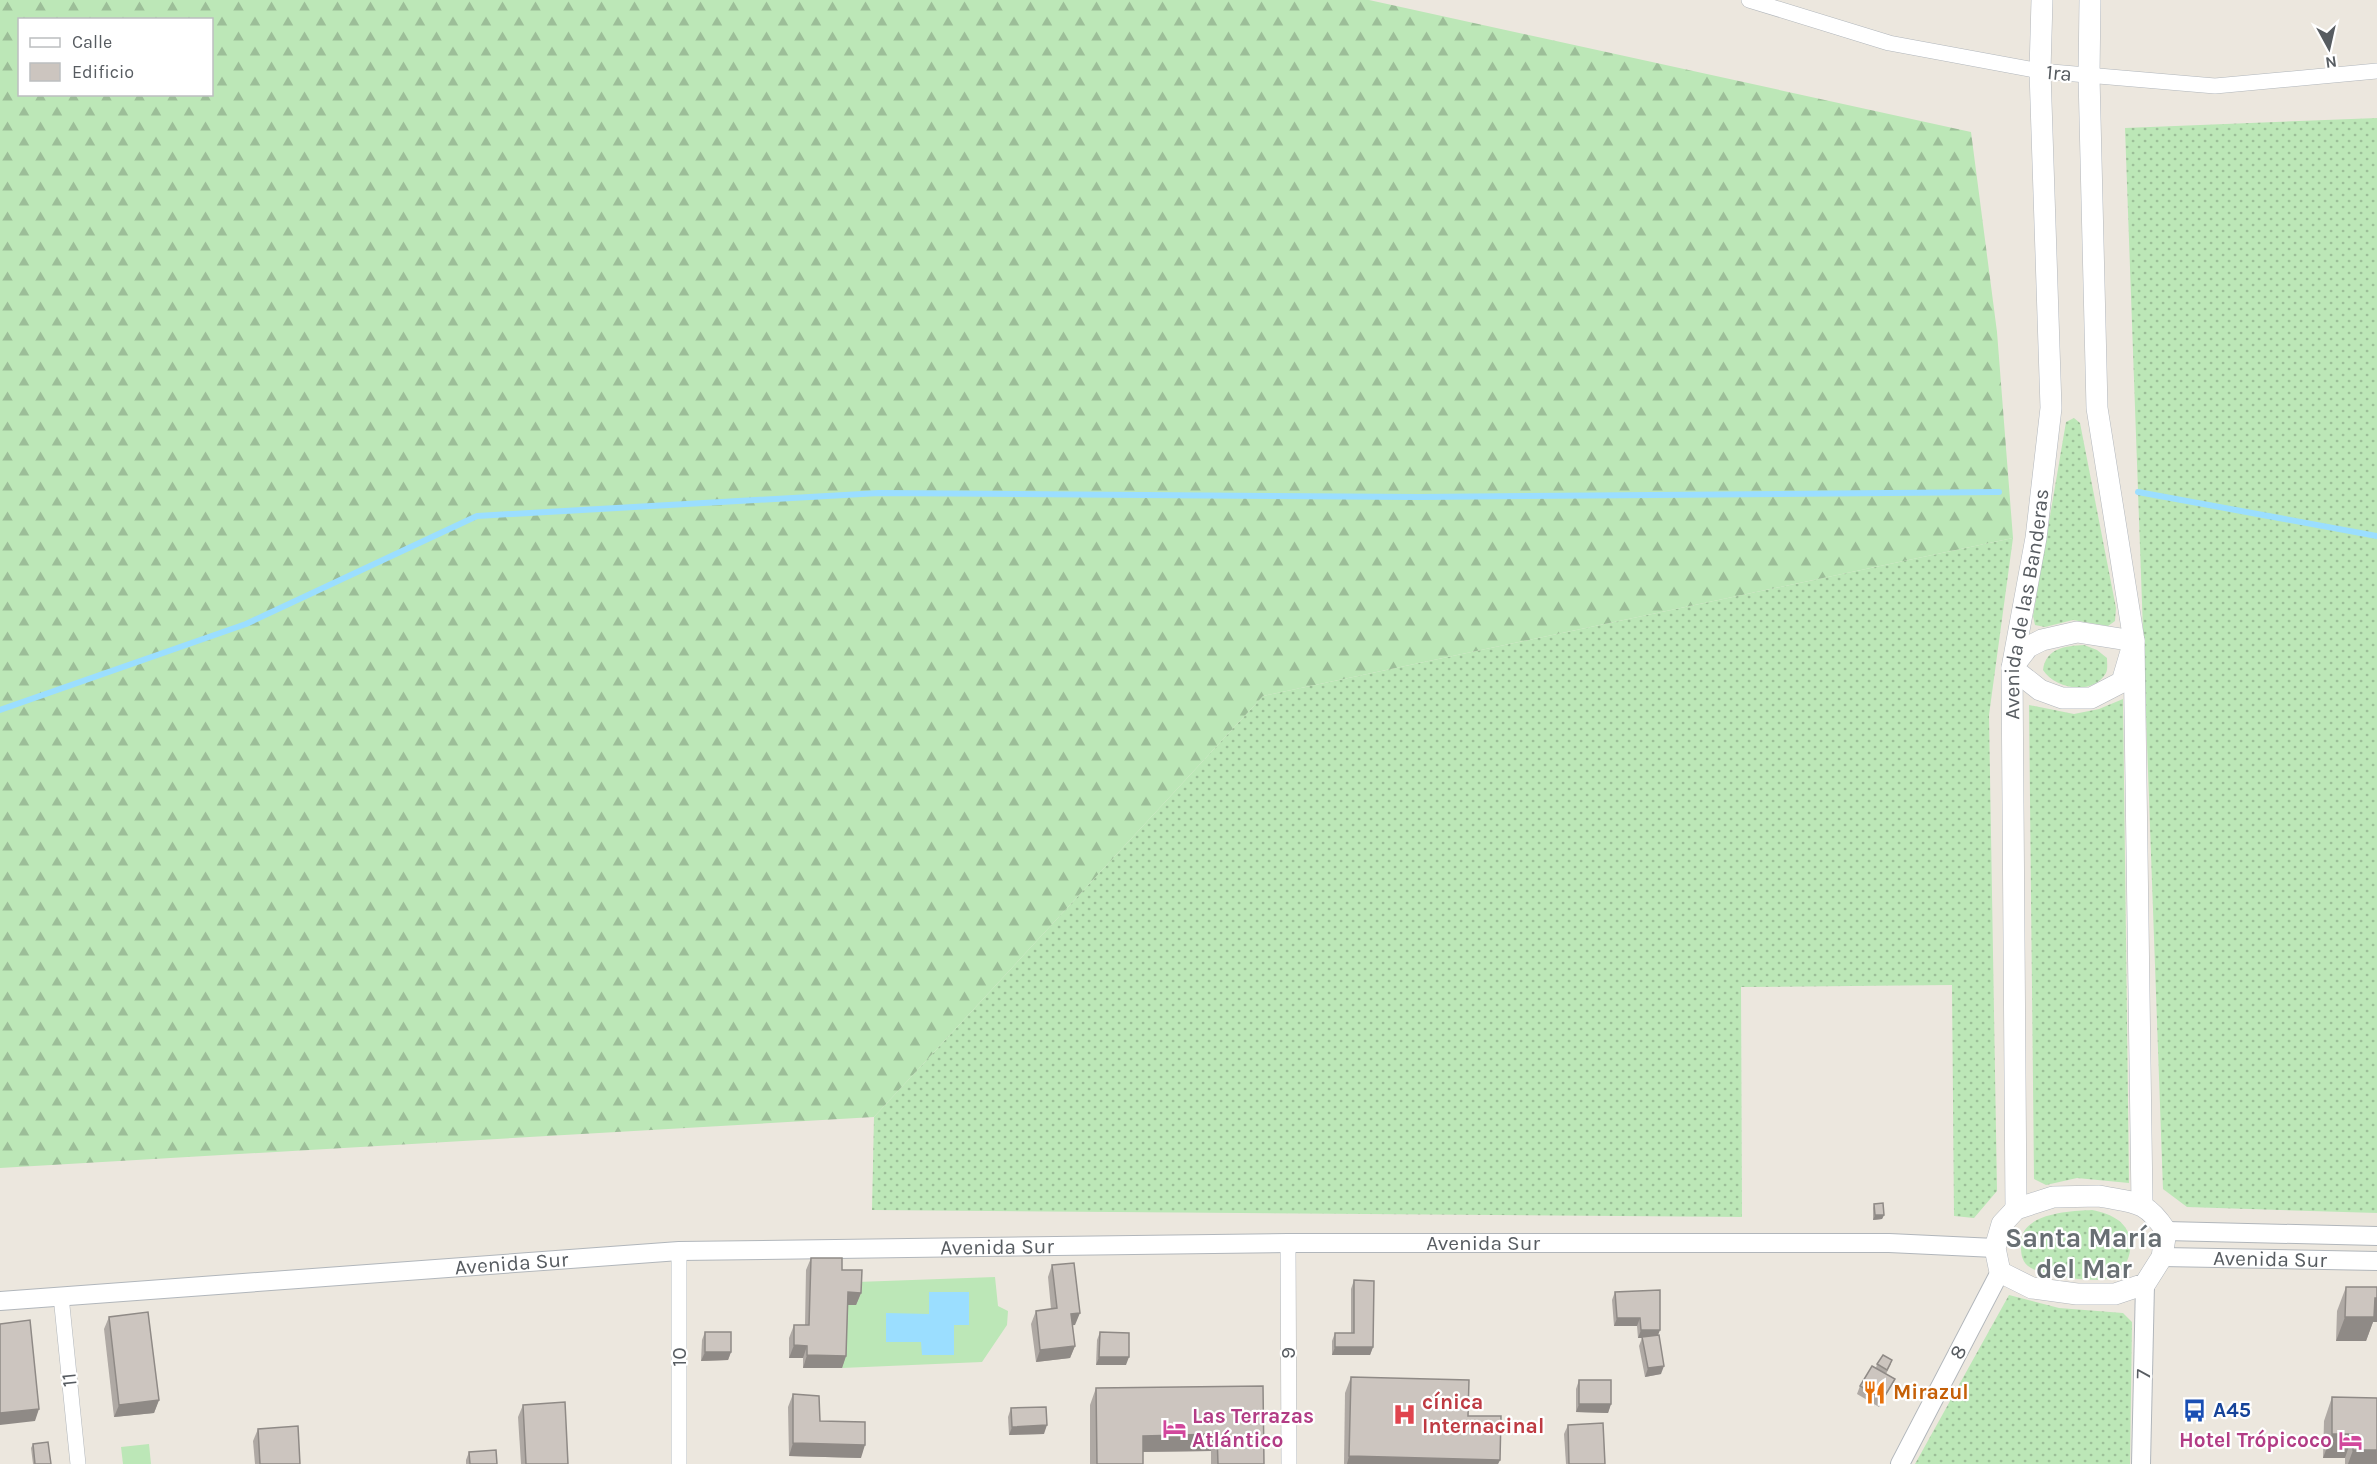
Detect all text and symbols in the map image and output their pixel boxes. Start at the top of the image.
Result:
legend [18,18,213,96]
north arrow [2299,18,2359,78]
text: Calle [72,31,112,53]
text: N [2324,52,2338,73]
street label: 1ra [2045,60,2073,86]
text: Edificio [72,61,134,83]
street label: Avenida de las Banderas [2000,487,2054,720]
district label: Santa María del Mar [2005,1222,2163,1285]
street label: Avenida Sur [1426,1231,1540,1255]
street label: Avenida Sur [940,1234,1055,1260]
street label: Avenida Sur [2213,1246,2328,1272]
street label: Avenida Sur [454,1247,570,1279]
street label: 8 [1944,1341,1972,1363]
street label: 10 [667,1347,691,1367]
street label: 9 [1276,1347,1300,1359]
street label: 7 [2131,1369,2155,1379]
street label: 11 [56,1372,82,1388]
restaurant icon: Mirazul [1862,1379,1888,1405]
place label: Mirazul [1893,1380,1969,1404]
place label: cínica Internacinal [1422,1390,1544,1438]
bus stop icon: A45 [2182,1397,2208,1423]
place label: A45 [2213,1398,2251,1422]
hospital icon: cínica Internacinal [1391,1401,1417,1427]
place label: Las Terrazas Atlántico [1192,1404,1314,1452]
hotel icon: Las Terrazas Atlántico [1161,1415,1187,1441]
hotel icon: Hotel Trópicoco [2337,1427,2363,1453]
place label: Hotel Trópicoco [2179,1428,2332,1452]

